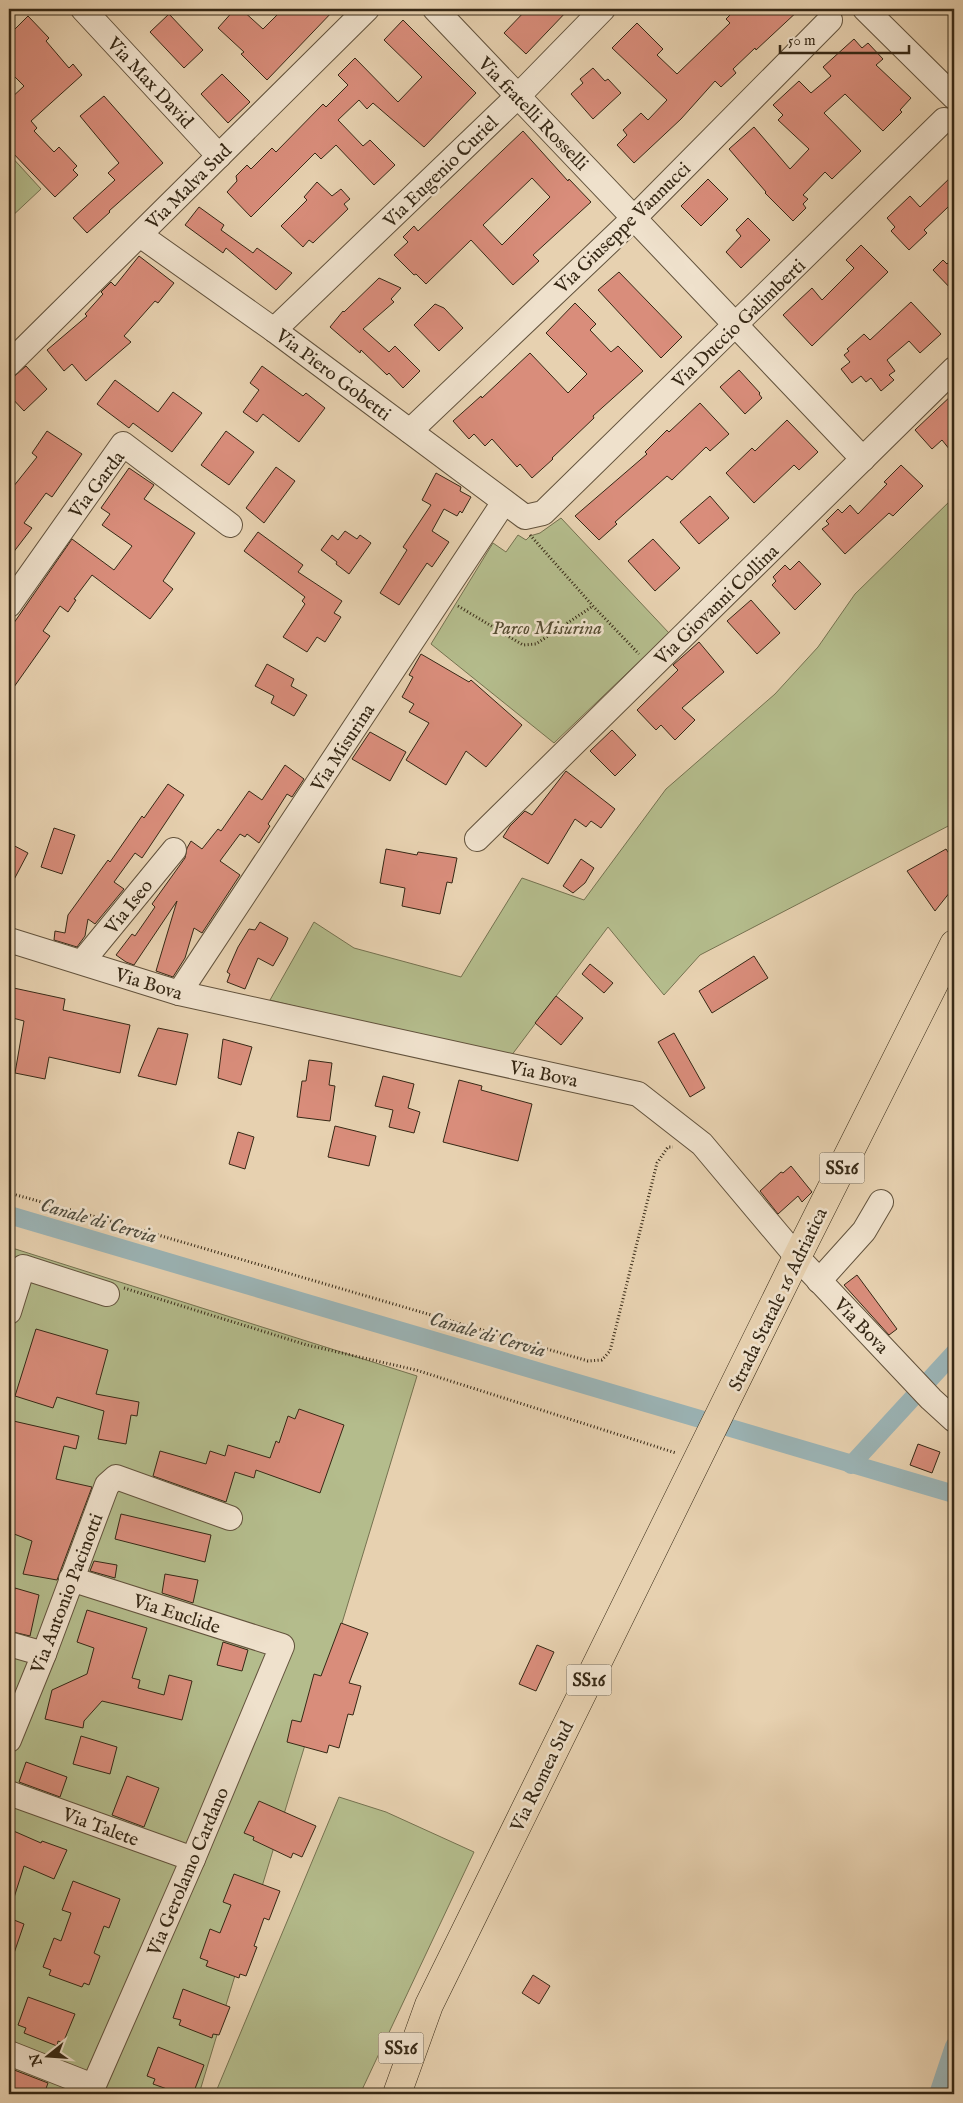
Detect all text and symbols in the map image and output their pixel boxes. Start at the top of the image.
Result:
scale bar [780,22,909,54]
text: 50 m [788,31,816,50]
street label: Via Max David [100,32,199,135]
street label: Via fratelli Rosselli [471,52,593,176]
street label: Via Eugenio Curiel [378,111,505,234]
street label: Via Malva Sud [141,139,238,236]
street label: Via Giuseppe Vannucci [550,157,696,300]
street label: Via Duccio Galimberti [667,255,811,395]
street label: Via Piero Gobetti [270,324,395,427]
street label: Via Garda [64,446,131,525]
street label: Via Giovanni Collina [649,539,785,672]
park label: Parco Misurina [492,617,602,641]
street label: Via Misurina [306,699,381,797]
street label: Via Iseo [100,875,159,940]
street label: Via Bova [111,963,186,1007]
street label: Via Bova [506,1056,581,1094]
road number: SS16 [820,1152,864,1184]
water label: Canale di Cervia [38,1193,160,1250]
street label: Strada Statale 16 Adriatica [724,1203,834,1396]
street label: Via Bova [827,1292,894,1360]
water label: Canale di Cervia [427,1307,549,1364]
street label: Via Antonio Pacinotti [26,1510,109,1678]
street label: Via Euclide [129,1589,223,1640]
road number: SS16 [566,1664,612,1696]
street label: Via Romea Sud [505,1717,580,1837]
street label: Via Gerolamo Cardano [142,1784,235,1961]
street label: Via Talete [58,1803,142,1853]
north arrow [22,2030,72,2080]
road number: SS16 [378,2032,424,2064]
text: N [26,2051,47,2069]

